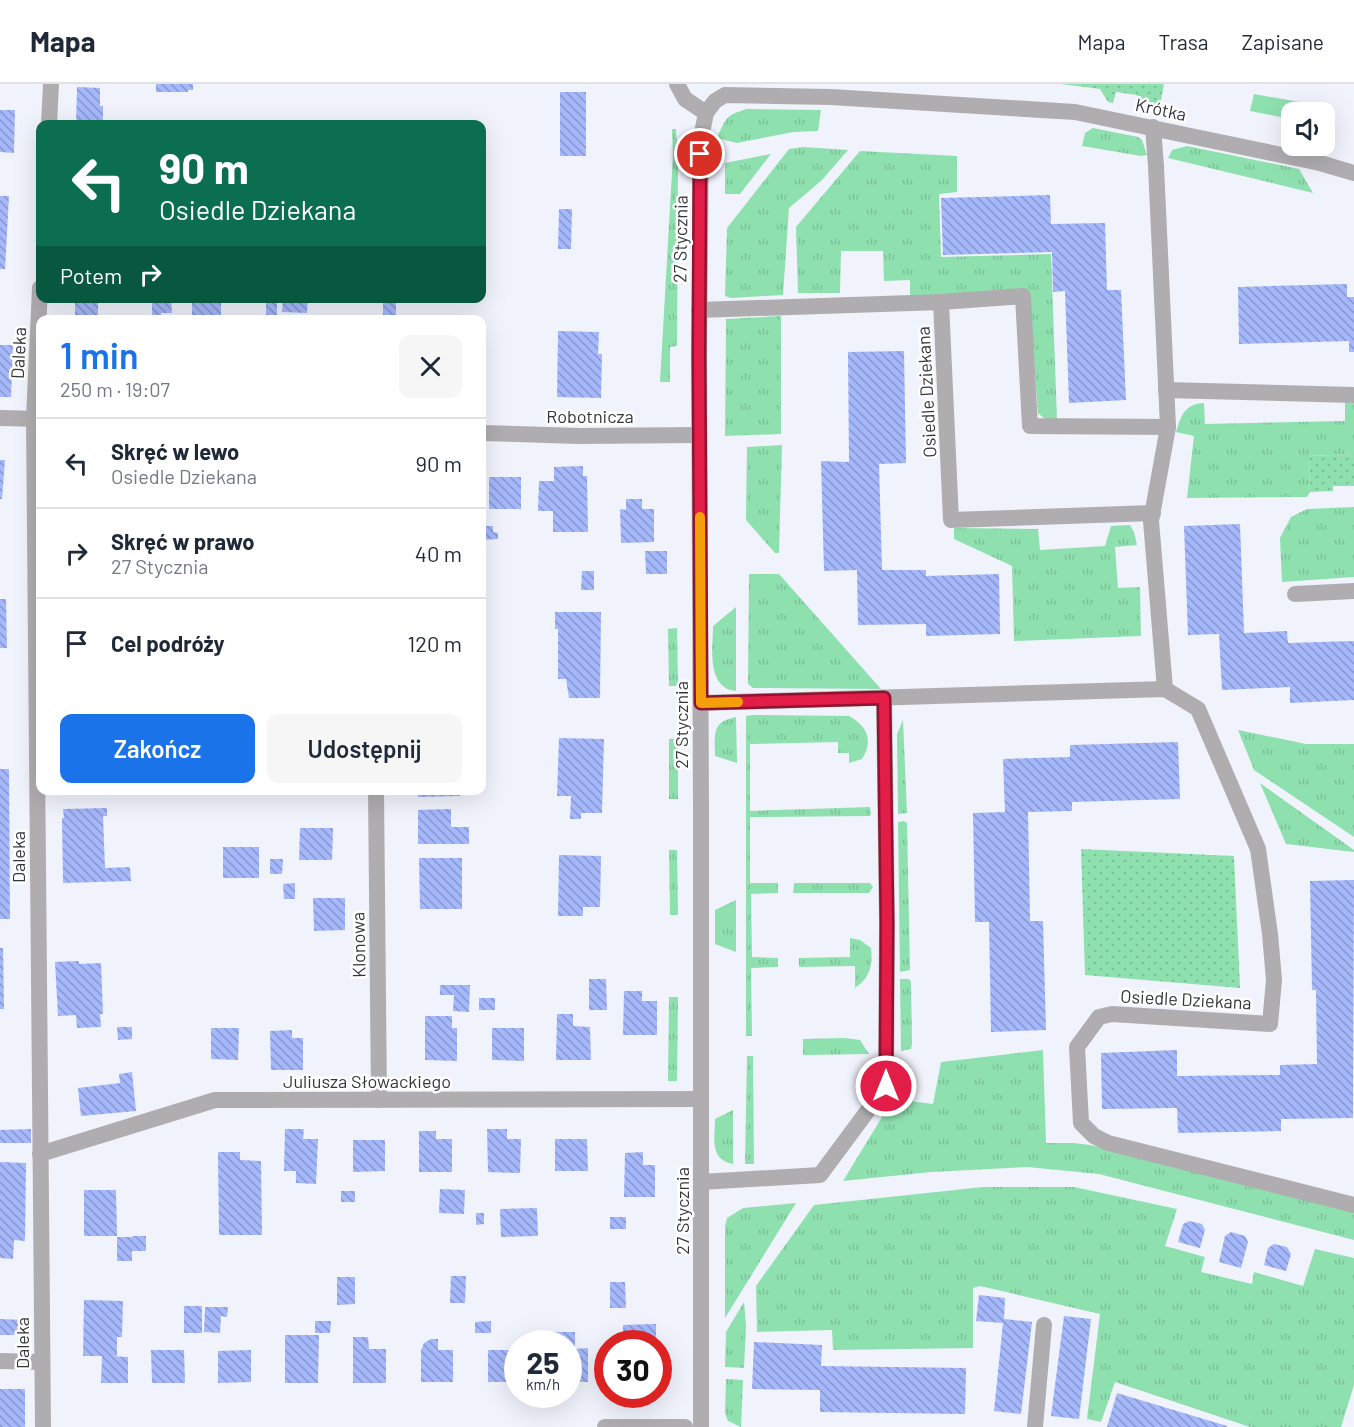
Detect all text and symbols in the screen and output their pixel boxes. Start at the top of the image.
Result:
text: Mapa [30,24,96,58]
text: Mapa [1078,29,1126,54]
text: Trasa [1159,29,1209,54]
text: Zapisane [1242,29,1324,54]
street label: Krótka [1133,93,1189,125]
map controls [1281,102,1335,156]
button: sound [1281,102,1335,156]
pin [674,128,725,179]
icon: arrive [683,137,716,170]
text: 90 m [159,142,249,192]
icon: left [60,144,138,222]
text: Osiedle Dziekana [159,193,356,225]
street label: 27 Stycznia [668,195,692,283]
icon: right [134,258,167,291]
text: Potem [60,262,122,288]
street label: Daleka [6,326,30,380]
street label: Osiedle Dziekana [912,326,940,458]
text: 1 min [60,333,139,376]
button: close [399,335,462,398]
text: 250 m · 19:07 [60,377,170,401]
street label: Robotnicza [546,405,634,427]
text: Skręć w lewo [111,438,239,464]
icon: left [60,447,93,480]
text: 90 m [416,450,462,476]
text: Osiedle Dziekana [111,464,257,488]
text: Skręć w prawo [111,528,255,554]
icon: right [60,537,93,570]
text: 40 m [415,540,462,566]
text: 27 Stycznia [111,554,208,578]
icon: arrive [60,627,93,660]
text: Cel podróży [111,630,225,656]
text: 120 m [407,630,462,656]
street label: 27 Stycznia [670,681,692,769]
button: Zakończ [60,714,255,783]
button: Udostępnij [267,714,462,783]
street label: Daleka [7,831,29,883]
street label: Klonowa [346,912,370,978]
street label: Osiedle Dziekana [1120,985,1252,1013]
position arrow [854,1054,918,1118]
street label: Juliusza Słowackiego [283,1070,451,1092]
street label: 27 Stycznia [671,1167,693,1255]
street label: Daleka [11,1317,33,1369]
speed limit sign: 30 [594,1330,672,1408]
text: 25 [527,1344,559,1380]
text: km/h [526,1375,560,1393]

